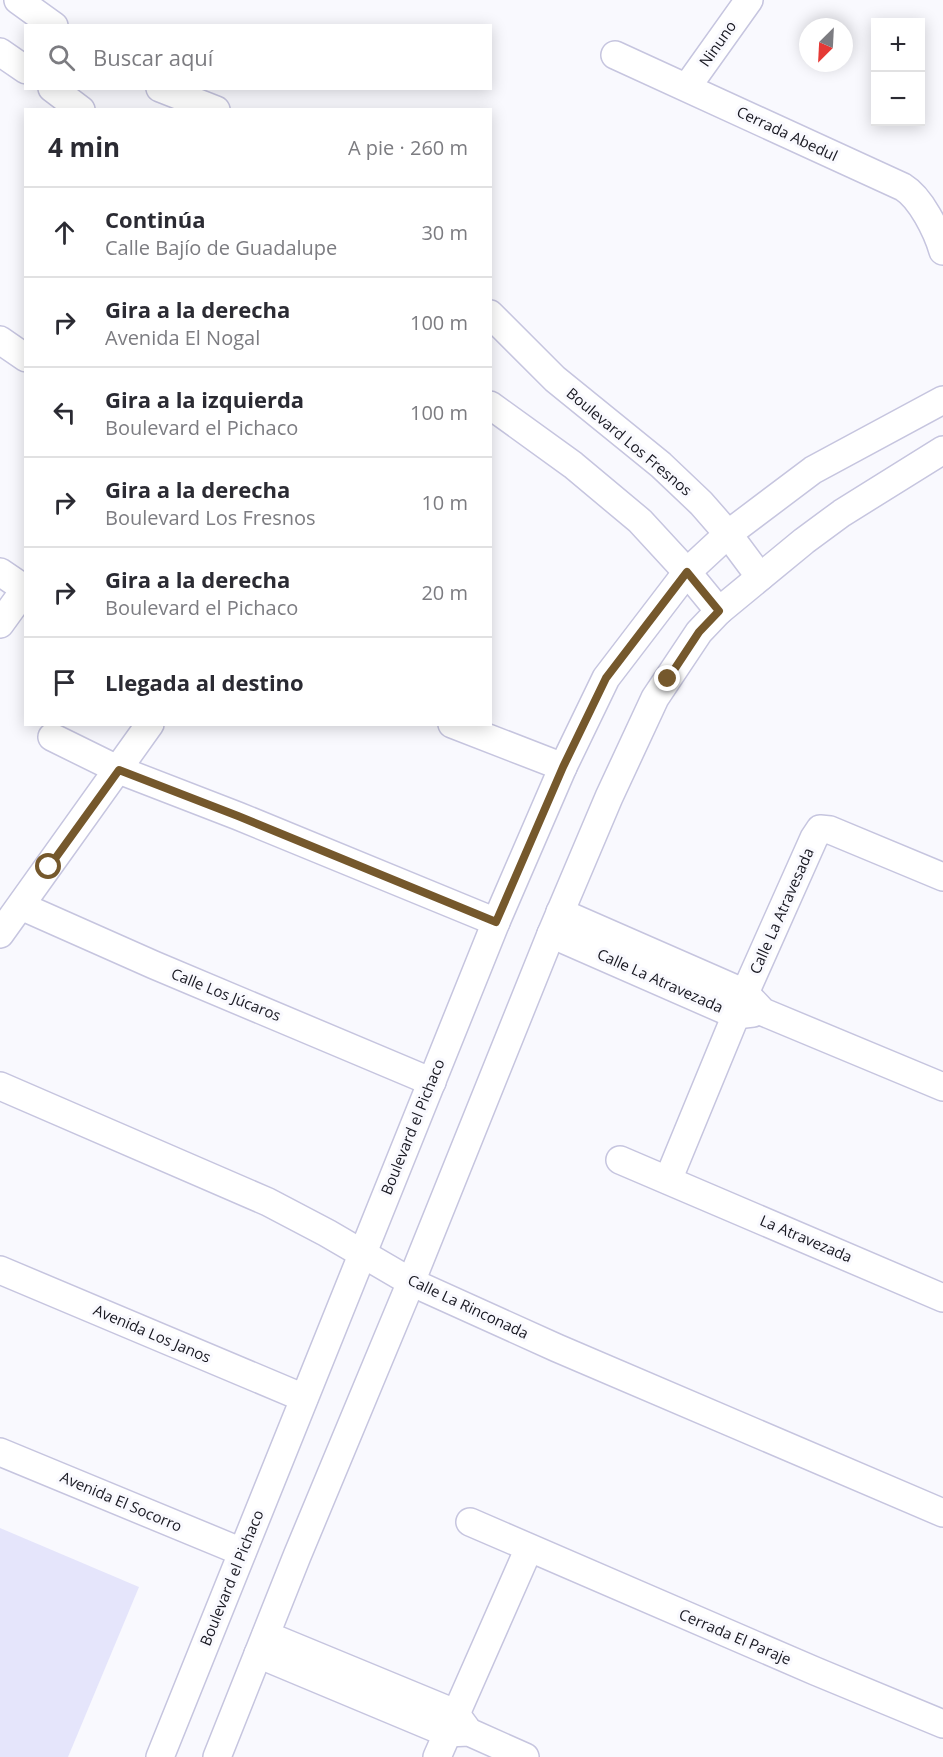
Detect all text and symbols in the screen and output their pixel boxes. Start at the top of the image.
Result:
street label: Ninuno [694,17,740,70]
north arrow [799,18,853,72]
map controls [871,18,925,126]
button: + [871,18,925,72]
search box [24,24,492,90]
icon: search [45,41,78,74]
text: Buscar aquí [93,42,213,72]
button: − [871,72,925,126]
street label: Cerrada Abedul [734,101,841,165]
text: 4 min [48,129,120,165]
text: A pie · 260 m [348,134,468,161]
text: Continúa [105,204,206,234]
icon: ahead [48,216,81,249]
text: 30 m [421,219,468,246]
text: Calle Bajío de Guadalupe [105,234,337,261]
text: Gira a la derecha [105,294,290,324]
icon: right [48,306,81,339]
text: 100 m [410,309,468,336]
text: Avenida El Nogal [105,324,260,351]
street label: Boulevard Los Fresnos [563,383,697,500]
text: Gira a la izquierda [105,384,304,414]
icon: left [48,396,81,429]
text: 100 m [410,399,468,426]
text: Boulevard el Pichaco [105,414,298,441]
text: Gira a la derecha [105,474,290,504]
icon: right [48,486,81,519]
text: 10 m [421,489,468,516]
text: Boulevard Los Fresnos [105,504,316,531]
text: Gira a la derecha [105,564,290,594]
icon: right [48,576,81,609]
text: 20 m [421,579,468,606]
text: Boulevard el Pichaco [105,594,298,621]
route end [654,665,680,691]
icon: arrive [48,666,81,699]
text: Llegada al destino [105,667,304,697]
street label: Calle La Atravesada [744,844,818,977]
route start [35,853,61,879]
street label: Calle La Atravezada [594,943,727,1017]
street label: Calle Los Júcaros [169,963,284,1025]
street label: Boulevard el Pichaco [376,1056,449,1198]
street label: La Atravezada [757,1210,855,1266]
street label: Calle La Rinconada [405,1269,532,1343]
street label: Avenida Los Janos [91,1299,214,1367]
street label: Avenida El Socorro [57,1466,185,1536]
street label: Boulevard el Pichaco [195,1507,268,1649]
street label: Cerrada El Paraje [676,1603,794,1669]

